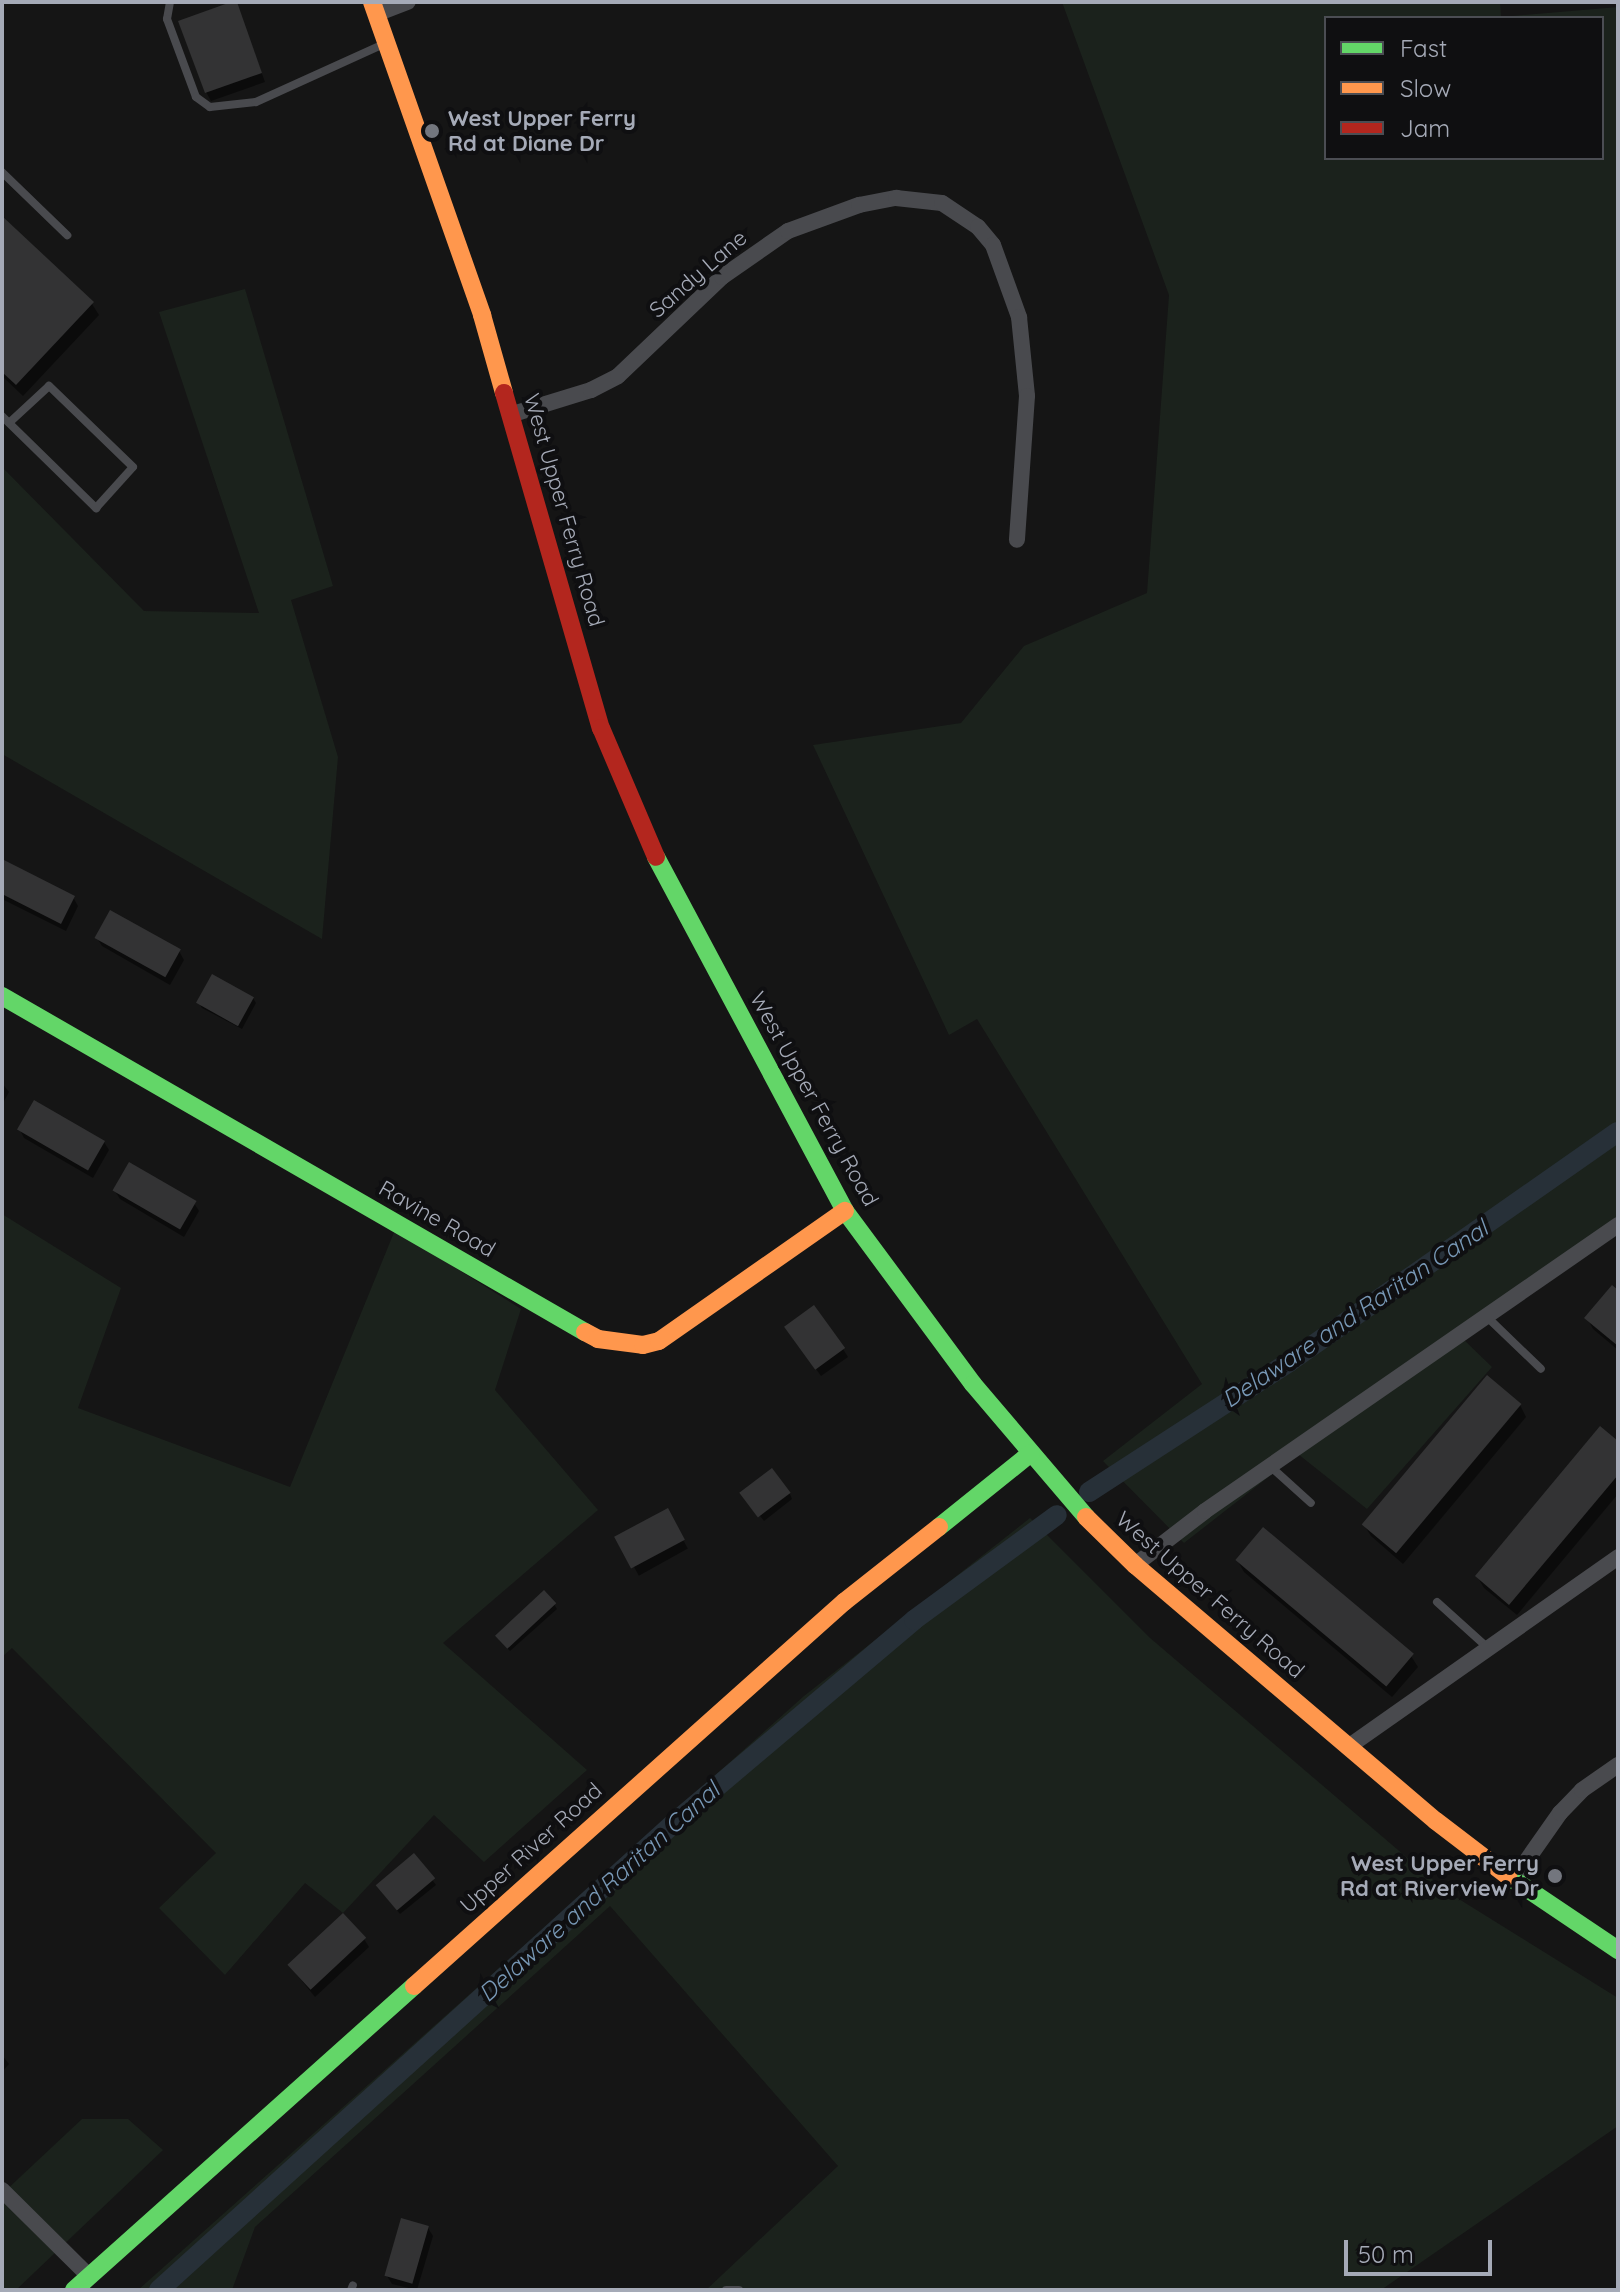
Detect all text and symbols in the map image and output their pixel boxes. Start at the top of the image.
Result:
legend [1324,16,1604,160]
text: Fast [1400,33,1447,63]
text: Slow [1400,73,1451,103]
place label: West Upper Ferry Rd at Diane Dr [448,105,636,156]
text: Jam [1400,113,1450,143]
marker: West Upper Ferry Rd at Diane Dr [423,122,441,140]
street label: Sandy Lane [644,225,752,323]
street label: West Upper Ferry Road [518,391,610,629]
street label: West Upper Ferry Road [744,987,884,1211]
street label: Ravine Road [374,1175,500,1263]
water label: Delaware and Raritan Canal [1217,1214,1493,1414]
street label: West Upper Ferry Road [1110,1506,1310,1684]
water label: Delaware and Raritan Canal [473,1776,725,2008]
street label: Upper River Road [455,1777,607,1919]
place label: West Upper Ferry Rd at Riverview Dr [1340,1850,1539,1902]
marker: West Upper Ferry Rd at Riverview Dr [1546,1867,1564,1885]
scale bar [1348,2224,1496,2274]
text: 50 m [1358,2239,1414,2269]

